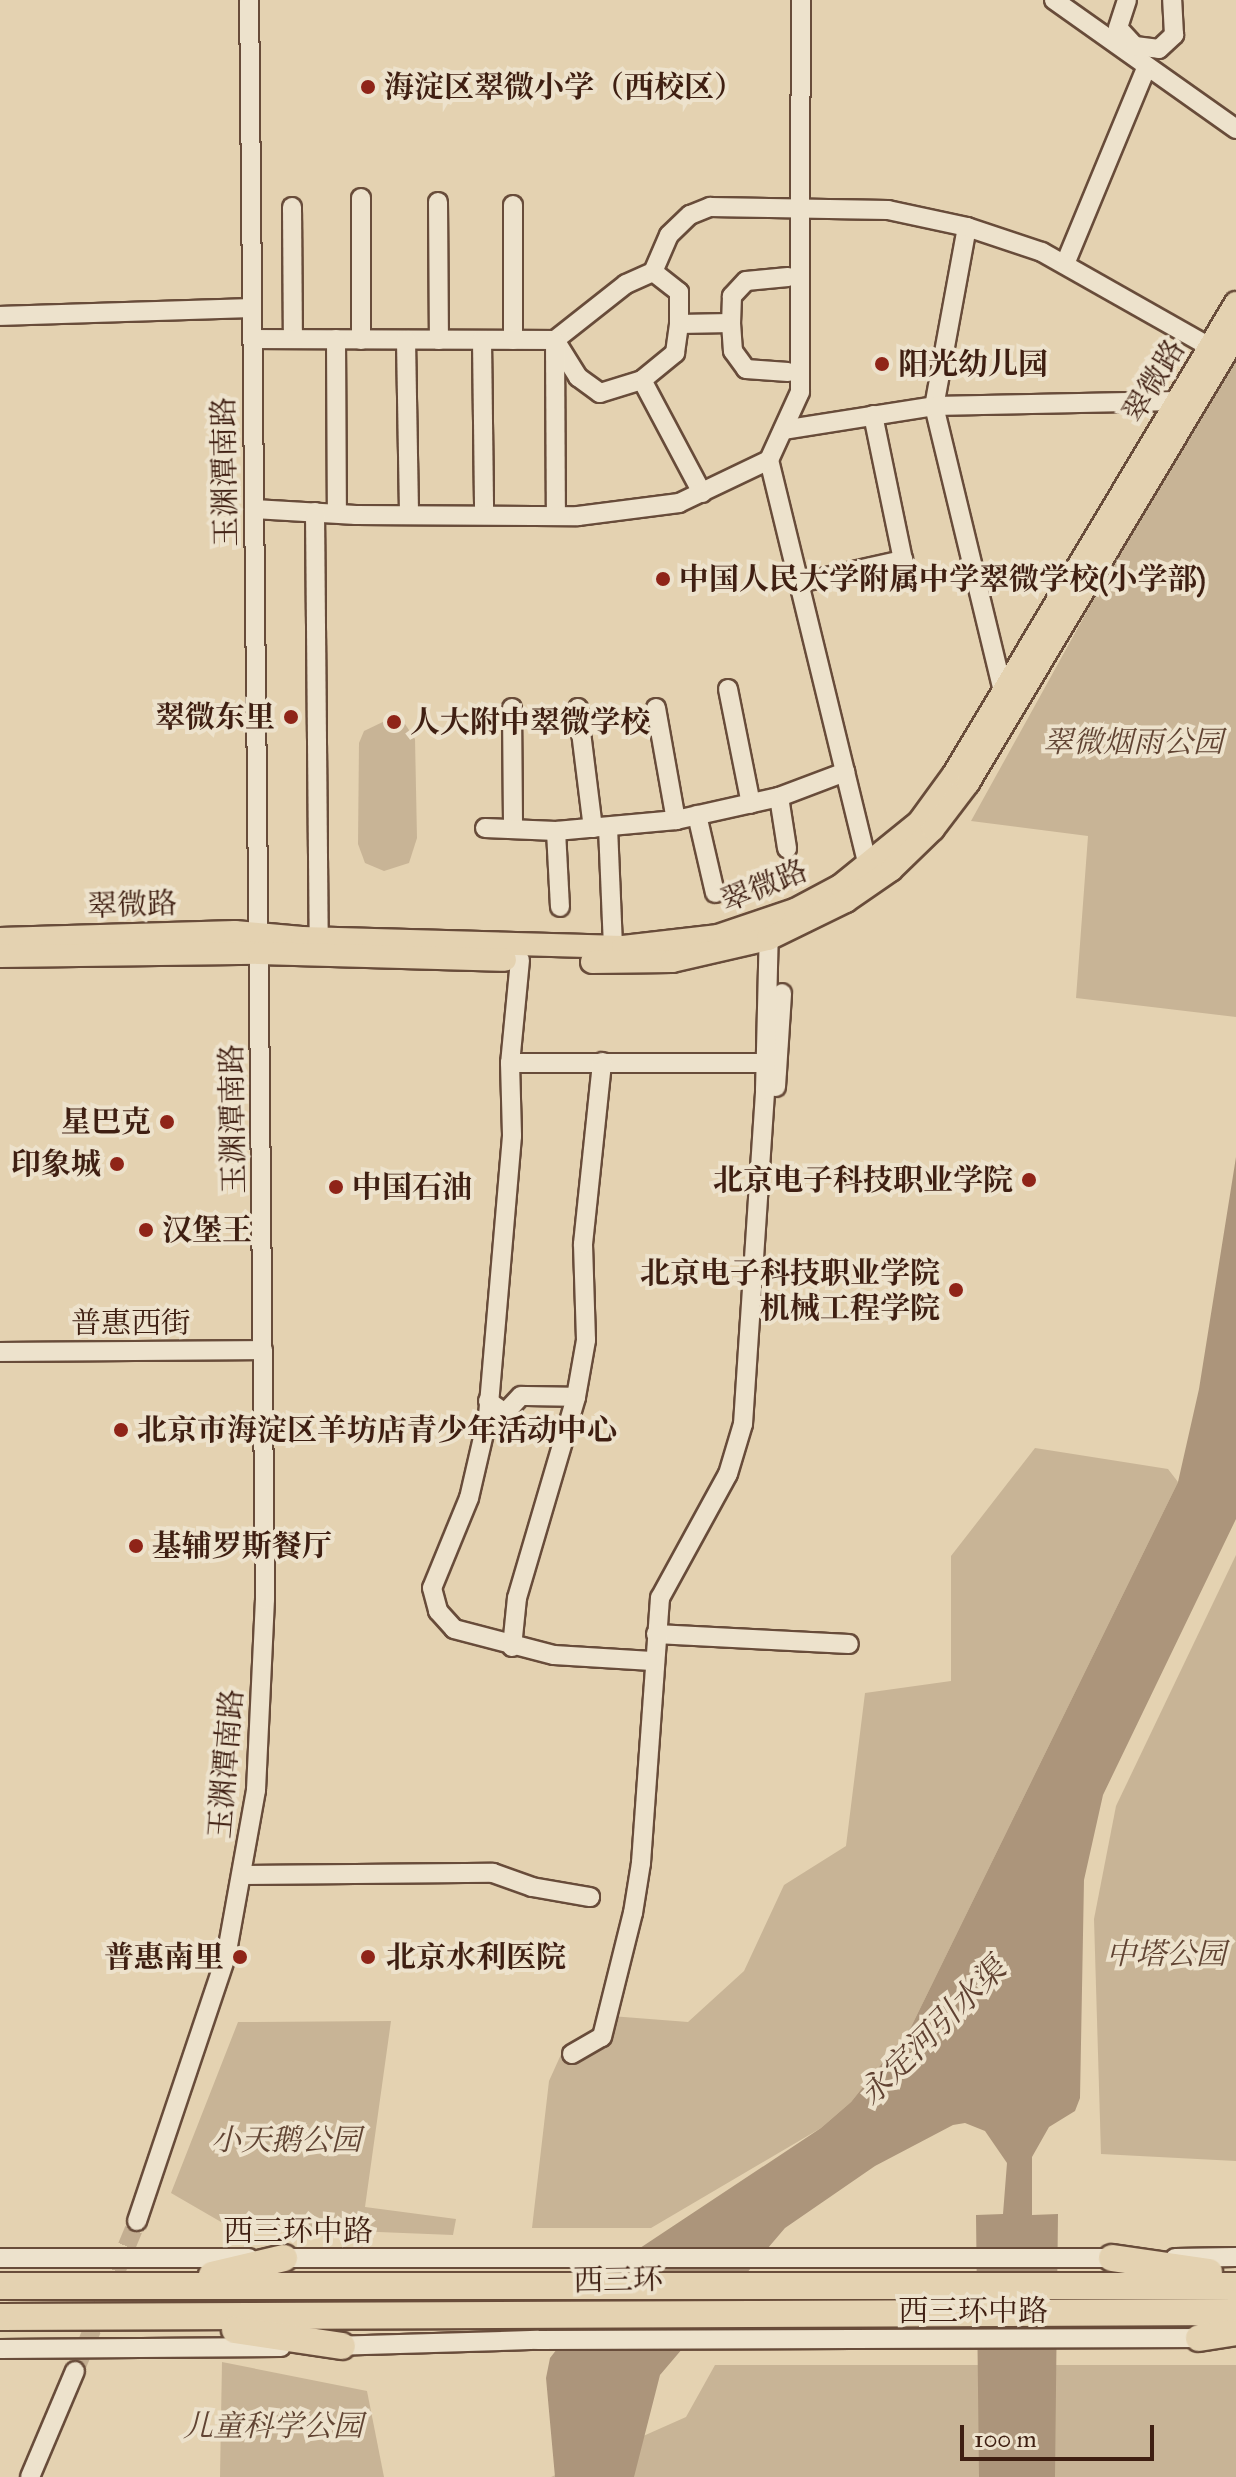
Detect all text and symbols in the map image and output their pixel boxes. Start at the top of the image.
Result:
place label: 海淀区翠微小学（西校区） [384,69,744,105]
marker: 海淀区翠微小学（西校区） [359,78,377,96]
street label: 翠微路 [1115,333,1193,429]
place label: 阳光幼儿园 [898,346,1048,382]
marker: 阳光幼儿园 [873,355,891,373]
street label: 玉渊潭南路 [206,397,244,547]
place label: 中国人民大学附属中学翠微学校(小学部) [679,561,1206,597]
marker: 中国人民大学附属中学翠微学校(小学部) [654,570,672,588]
place label: 翠微东里 [155,699,275,735]
place label: 人大附中翠微学校 [410,704,650,740]
marker: 翠微东里 [282,708,300,726]
marker: 人大附中翠微学校 [385,713,403,731]
park label: 翠微烟雨公园 [1043,724,1223,760]
street label: 翠微路 [716,852,812,920]
street label: 翠微路 [86,885,178,925]
street label: 玉渊潭南路 [214,1044,252,1194]
place label: 星巴克 [61,1104,151,1140]
marker: 星巴克 [158,1113,176,1131]
place label: 印象城 [11,1146,101,1182]
marker: 印象城 [108,1155,126,1173]
place label: 北京电子科技职业学院 [713,1162,1013,1198]
place label: 中国石油 [352,1169,472,1205]
marker: 北京电子科技职业学院 [1020,1171,1038,1189]
marker: 中国石油 [327,1178,345,1196]
place label: 汉堡王 [162,1212,252,1248]
marker: 汉堡王 [137,1221,155,1239]
place label: 北京电子科技职业学院 机械工程学院 [640,1255,940,1326]
marker: 北京电子科技职业学院 机械工程学院 [947,1281,965,1299]
street label: 普惠西街 [71,1305,191,1341]
place label: 北京市海淀区羊坊店青少年活动中心 [137,1412,617,1448]
marker: 北京市海淀区羊坊店青少年活动中心 [112,1421,130,1439]
place label: 基辅罗斯餐厅 [152,1528,332,1564]
marker: 基辅罗斯餐厅 [127,1537,145,1555]
street label: 玉渊潭南路 [202,1688,250,1840]
park label: 中塔公园 [1106,1936,1226,1972]
place label: 普惠南里 [104,1939,224,1975]
place label: 北京水利医院 [386,1939,566,1975]
marker: 北京水利医院 [357,1946,379,1968]
marker: 普惠南里 [231,1948,249,1966]
water label: 永定河引水渠 [852,1951,1014,2113]
park label: 小天鹅公园 [211,2122,361,2158]
street label: 西三环中路 [223,2213,373,2249]
street label: 西三环 [573,2261,663,2299]
street label: 西三环中路 [898,2293,1048,2329]
park label: 儿童科学公园 [183,2408,363,2444]
scale bar [964,2409,1158,2459]
text: 100 m [974,2424,1037,2454]

